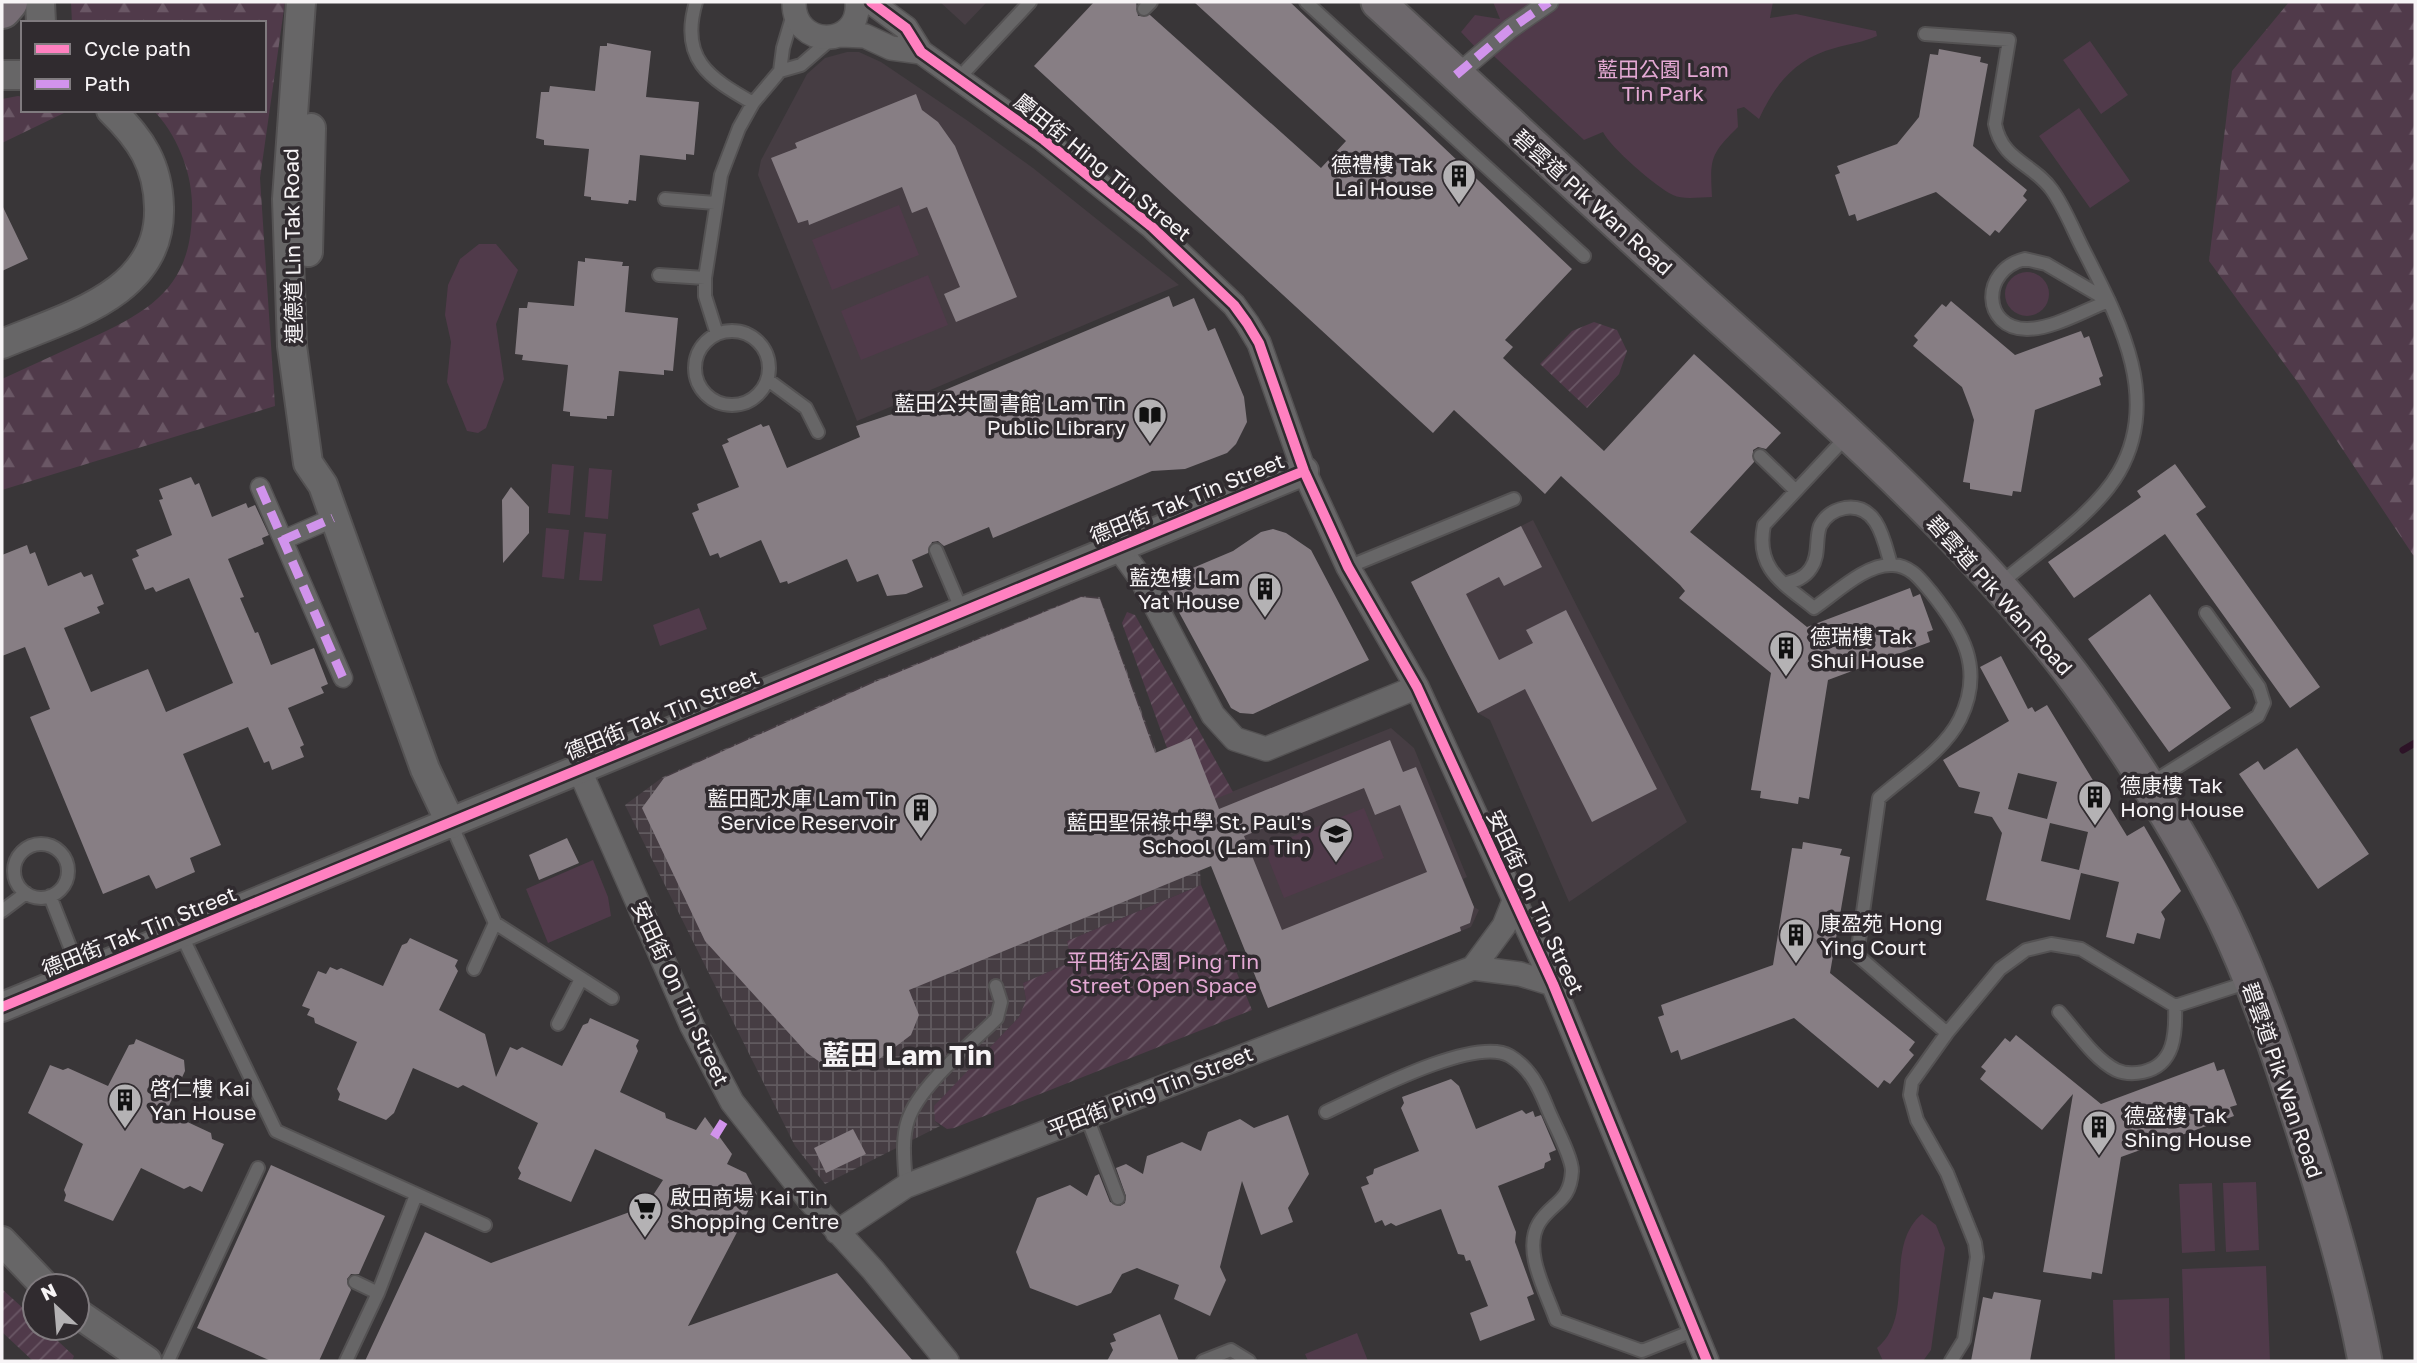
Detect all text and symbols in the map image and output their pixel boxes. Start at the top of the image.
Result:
legend [21,21,266,112]
text: Cycle path [84,35,191,61]
park label: 藍田公園 Lam Tin Park [1597,56,1729,106]
text: Path [84,70,131,96]
street label: 慶田街 Hing Tin Street [1009,88,1197,246]
street label: 碧雲道 Pik Wan Road [1508,124,1678,280]
street label: 連德道 Lin Tak Road [277,148,307,344]
place label: 德禮樓 Tak Lai House [1331,151,1434,201]
building icon: 德禮樓 Tak Lai House [1440,157,1478,206]
place label: 藍田公共圖書館 Lam Tin Public Library [894,390,1126,440]
library icon: 藍田公共圖書館 Lam Tin Public Library [1131,396,1169,445]
street label: 德田街 Tak Tin Street [1086,447,1288,549]
street label: 碧雲道 Pik Wan Road [1922,510,2078,680]
place label: 藍逸樓 Lam Yat House [1129,564,1240,614]
building icon: 藍逸樓 Lam Yat House [1246,570,1284,619]
place label: 德瑞樓 Tak Shui House [1810,623,1925,673]
building icon: 德瑞樓 Tak Shui House [1767,629,1805,678]
street label: 德田街 Tak Tin Street [561,663,763,765]
place label: 德康樓 Tak Hong House [2120,772,2244,822]
building icon: 德康樓 Tak Hong House [2076,778,2114,827]
place label: 藍田配水庫 Lam Tin Service Reservoir [707,785,897,835]
building icon: 藍田配水庫 Lam Tin Service Reservoir [902,791,940,840]
street label: 安田街 On Tin Street [1482,805,1590,999]
place label: 藍田聖保祿中學 St. Paul's School (Lam Tin) [1066,809,1312,859]
school or university icon: 藍田聖保祿中學 St. Paul's School (Lam Tin) [1317,815,1355,864]
street label: 德田街 Tak Tin Street [38,880,240,982]
street label: 安田街 On Tin Street [627,896,735,1090]
place label: 康盈苑 Hong Ying Court [1820,910,1943,960]
building icon: 康盈苑 Hong Ying Court [1777,916,1815,965]
park label: 平田街公園 Ping Tin Street Open Space [1067,948,1259,998]
street label: 碧雲道 Pik Wan Road [2237,979,2329,1181]
district label: 藍田 Lam Tin [822,1038,992,1071]
street label: 平田街 Ping Tin Street [1044,1040,1256,1142]
place label: 啓仁樓 Kai Yan House [150,1075,256,1125]
building icon: 啓仁樓 Kai Yan House [106,1081,144,1130]
place label: 德盛樓 Tak Shing House [2124,1102,2252,1152]
building icon: 德盛樓 Tak Shing House [2080,1108,2118,1157]
place label: 啟田商場 Kai Tin Shopping Centre [670,1184,839,1234]
supermarket icon: 啟田商場 Kai Tin Shopping Centre [626,1190,664,1239]
north arrow [21,1272,91,1342]
text: N [37,1278,60,1305]

